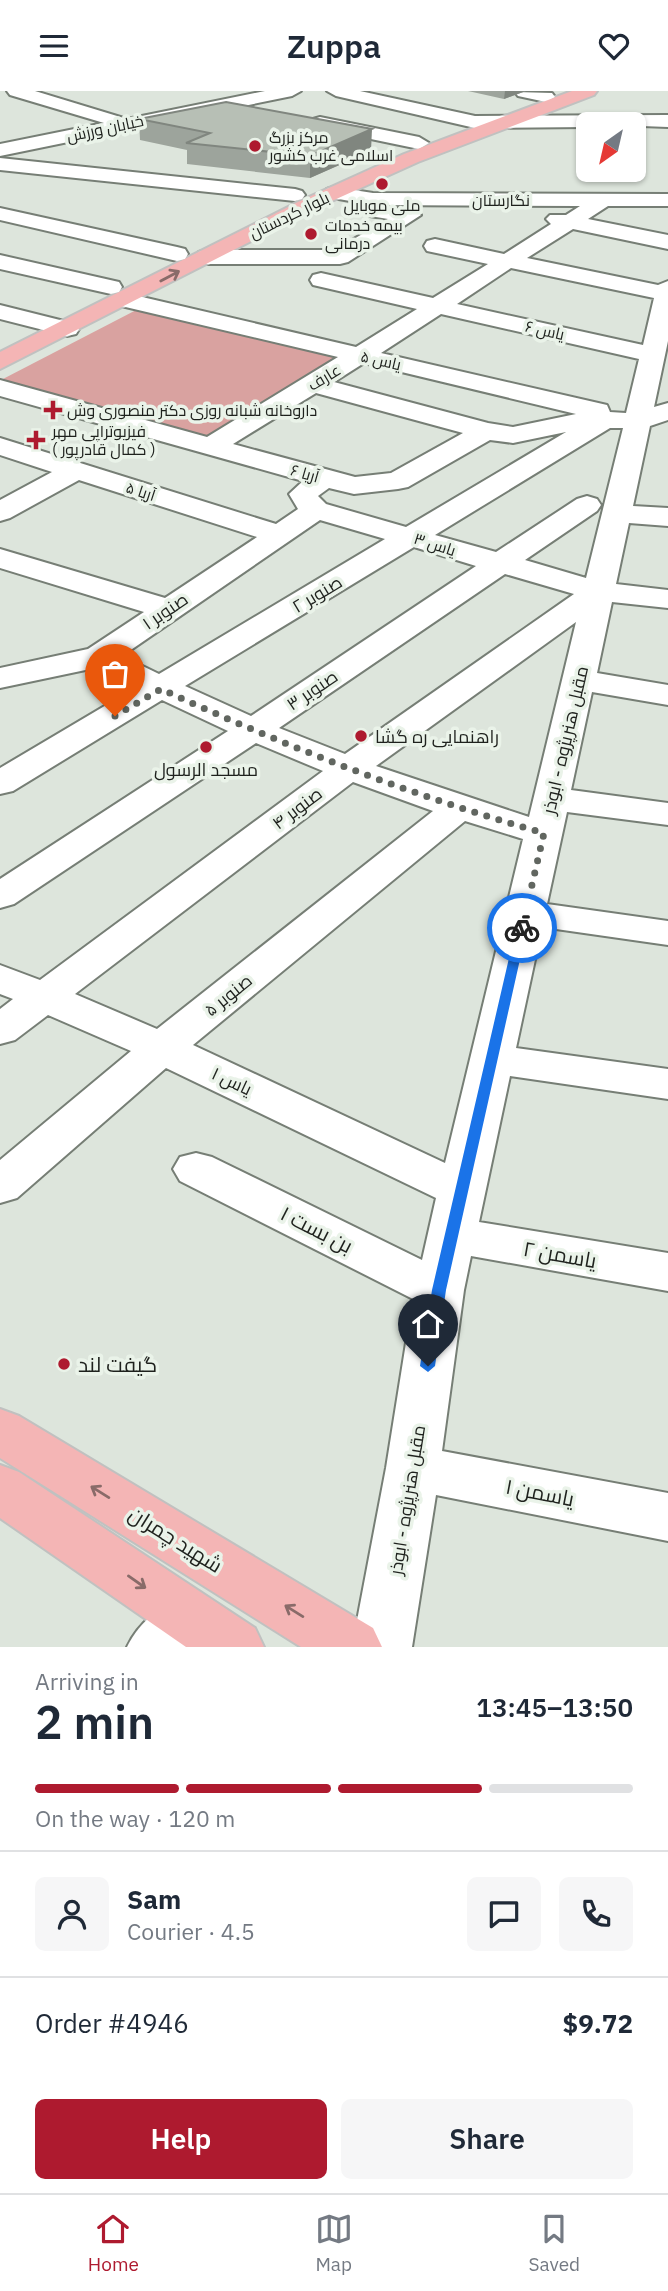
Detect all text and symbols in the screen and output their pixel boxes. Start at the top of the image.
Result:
text: Zuppa [287,25,381,67]
icon: menu [35,27,73,65]
icon: heart [595,27,633,65]
street label: خیابان ورزش [65,110,146,147]
north arrow [576,112,646,182]
map controls [576,112,646,182]
place label: مرکز بزرگ اسلامی غرب کشور [268,127,393,166]
marker: مرکز بزرگ اسلامی غرب کشور [247,138,263,154]
marker: ملی موبایل [374,176,390,192]
street label: بلوار کردستان [246,187,333,244]
street label: نگارستان [472,190,530,211]
place label: ملی موبایل [343,195,421,216]
place label: بیمه خدمات درمانی [325,215,403,254]
marker: بیمه خدمات درمانی [303,226,319,242]
one-way arrow [159,268,180,282]
street label: یاس ۶ [523,316,567,345]
street label: یاس ۵ [359,346,404,375]
street label: عارف [304,359,344,395]
place label: داروخانه شبانه روزی دکتر منصوری وش [67,400,317,421]
marker: داروخانه شبانه روزی دکتر منصوری وش [45,402,61,418]
place label: فیزیوتراپی مهر ( کمال قادرپور ) [51,421,156,461]
marker: فیزیوتراپی مهر ( کمال قادرپور ) [26,430,46,450]
street label: آریا ۶ [288,459,322,487]
street label: آریا ۵ [124,477,159,505]
street label: یاس ۳ [411,528,459,561]
street label: صنوبر ۲ [288,570,346,618]
street label: صنوبر ۱ [138,587,192,635]
pin [85,644,145,716]
icon: bag [96,655,134,693]
street label: مقبل هنرپژوه - ابوذر [537,664,594,818]
street label: صنوبر ۳ [282,665,342,715]
place label: راهنمایی ره گشا [375,725,499,748]
marker: راهنمایی ره گشا [353,728,369,744]
marker: مسجد الرسول [198,739,214,755]
place label: مسجد الرسول [154,758,258,781]
street label: صنوبر ۴ [267,782,327,834]
courier [487,893,557,963]
icon: bike [503,909,541,947]
street label: صنوبر ۵ [199,969,257,1021]
street label: یاس ۱ [208,1062,256,1100]
street label: بن بست ۱ [276,1199,358,1259]
street label: یاسمن ۲ [521,1234,599,1274]
pin [398,1294,458,1366]
icon: home [409,1305,447,1343]
place label: گیفت لند [78,1350,157,1378]
marker: گیفت لند [56,1356,72,1372]
street label: مقبل هنرپژوه - ابوذر [384,1423,431,1578]
street label: یاسمن ۱ [503,1472,577,1512]
one-way arrow [90,1485,110,1499]
street label: شهید چمران [123,1499,228,1580]
one-way arrow [127,1575,146,1589]
one-way arrow [284,1604,304,1618]
text: Arriving in [35,1666,139,1696]
text: 13:45–13:50 [476,1690,633,1724]
text: 2 min [35,1692,154,1752]
text: On the way · 120 m [35,1803,235,1833]
button: person [35,1877,109,1951]
button: chat [467,1877,541,1951]
button: phone [559,1877,633,1951]
text: Sam [127,1882,181,1916]
text: Courier · 4.5 [127,1916,255,1946]
text: Order #4946 [35,2006,189,2040]
text: $9.72 [563,2006,633,2040]
button: Help [35,2099,327,2179]
button: Share [341,2099,633,2179]
tab: Home [88,2210,139,2276]
tab: Map [315,2210,353,2276]
tab: Saved [528,2210,580,2276]

